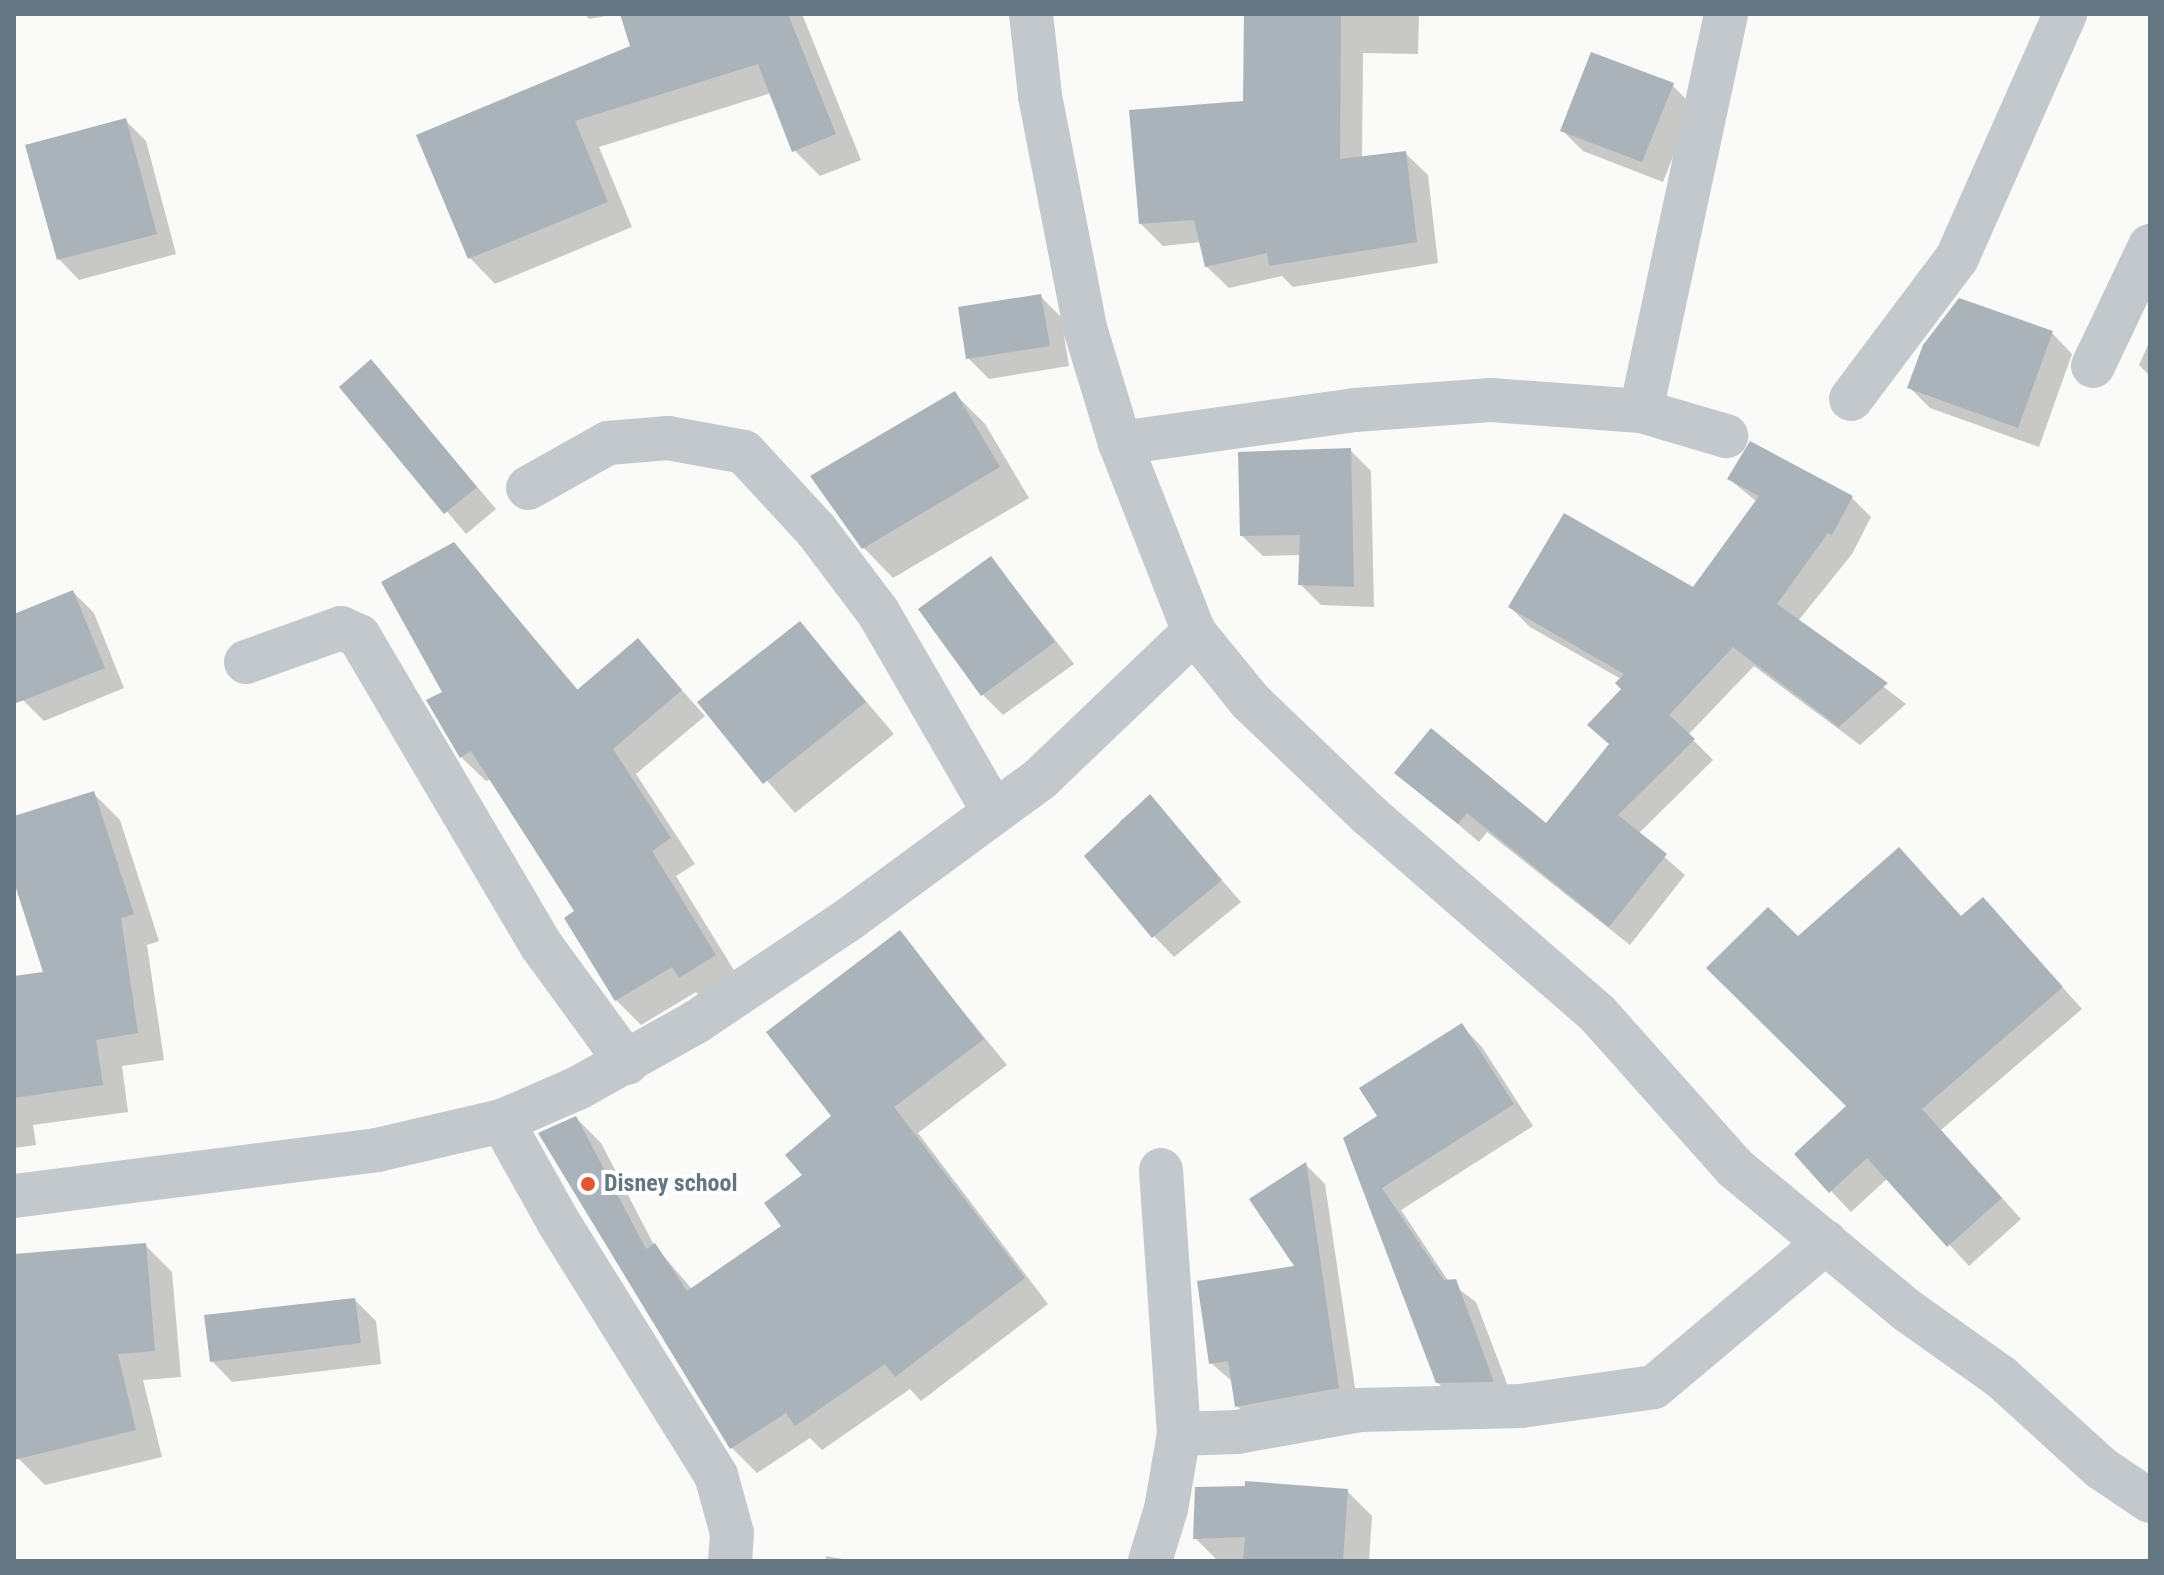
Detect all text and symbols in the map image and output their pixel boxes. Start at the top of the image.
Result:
place label: Disney school [604,1170,738,1198]
marker: Disney school [579,1175,597,1193]

